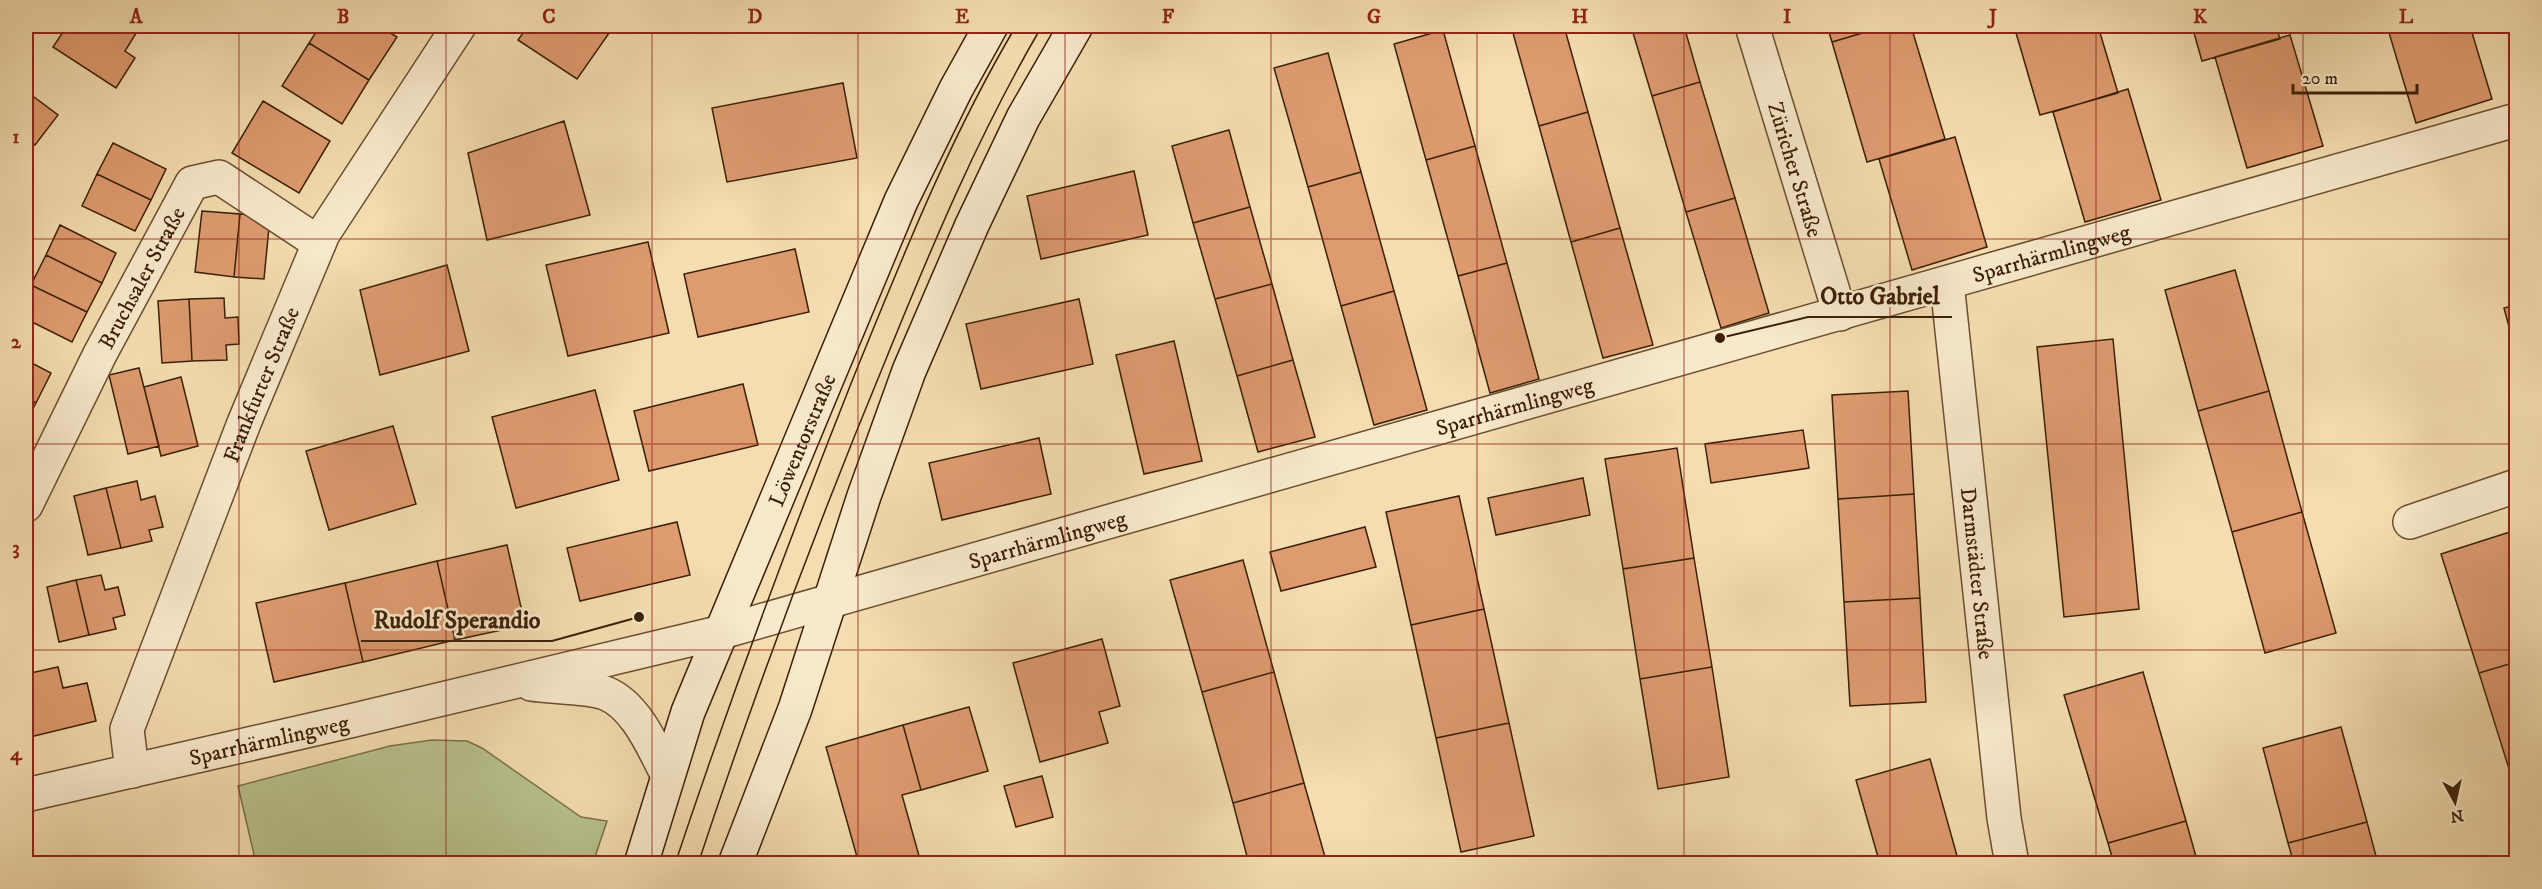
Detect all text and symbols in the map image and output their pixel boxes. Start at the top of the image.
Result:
text: A [129,5,144,30]
text: B [337,5,349,30]
text: C [542,5,556,30]
text: D [748,5,763,30]
text: E [955,5,969,30]
text: F [1162,5,1175,30]
text: G [1367,5,1381,30]
text: H [1572,5,1589,30]
text: I [1783,5,1791,30]
text: J [1987,5,1997,30]
text: K [2193,5,2208,30]
text: L [2399,5,2414,30]
scale bar [2293,57,2418,95]
text: 20 m [2302,68,2338,90]
street label: Züricher Straße [1761,99,1828,241]
text: 1 [12,125,20,150]
street label: Bruchsaler Straße [93,202,192,354]
street label: Sparrhärmlingweg [1970,219,2134,289]
callout: Otto Gabriel [1808,275,1952,317]
text: Otto Gabriel [1820,282,1941,312]
street label: Frankfurter Straße [218,303,306,466]
text: 2 [11,330,22,355]
street label: Löwentorstraße [763,370,842,511]
street label: Sparrhärmlingweg [1433,372,1597,443]
street label: Darmstädter Straße [1954,486,1999,661]
street label: Sparrhärmlingweg [966,505,1130,576]
text: 3 [12,536,20,561]
callout: Rudolf Sperandio [361,599,552,641]
text: Rudolf Sperandio [373,606,541,636]
street label: Sparrhärmlingweg [187,710,352,772]
text: 4 [10,742,23,767]
north arrow [2425,772,2485,832]
text: N [2449,805,2465,827]

